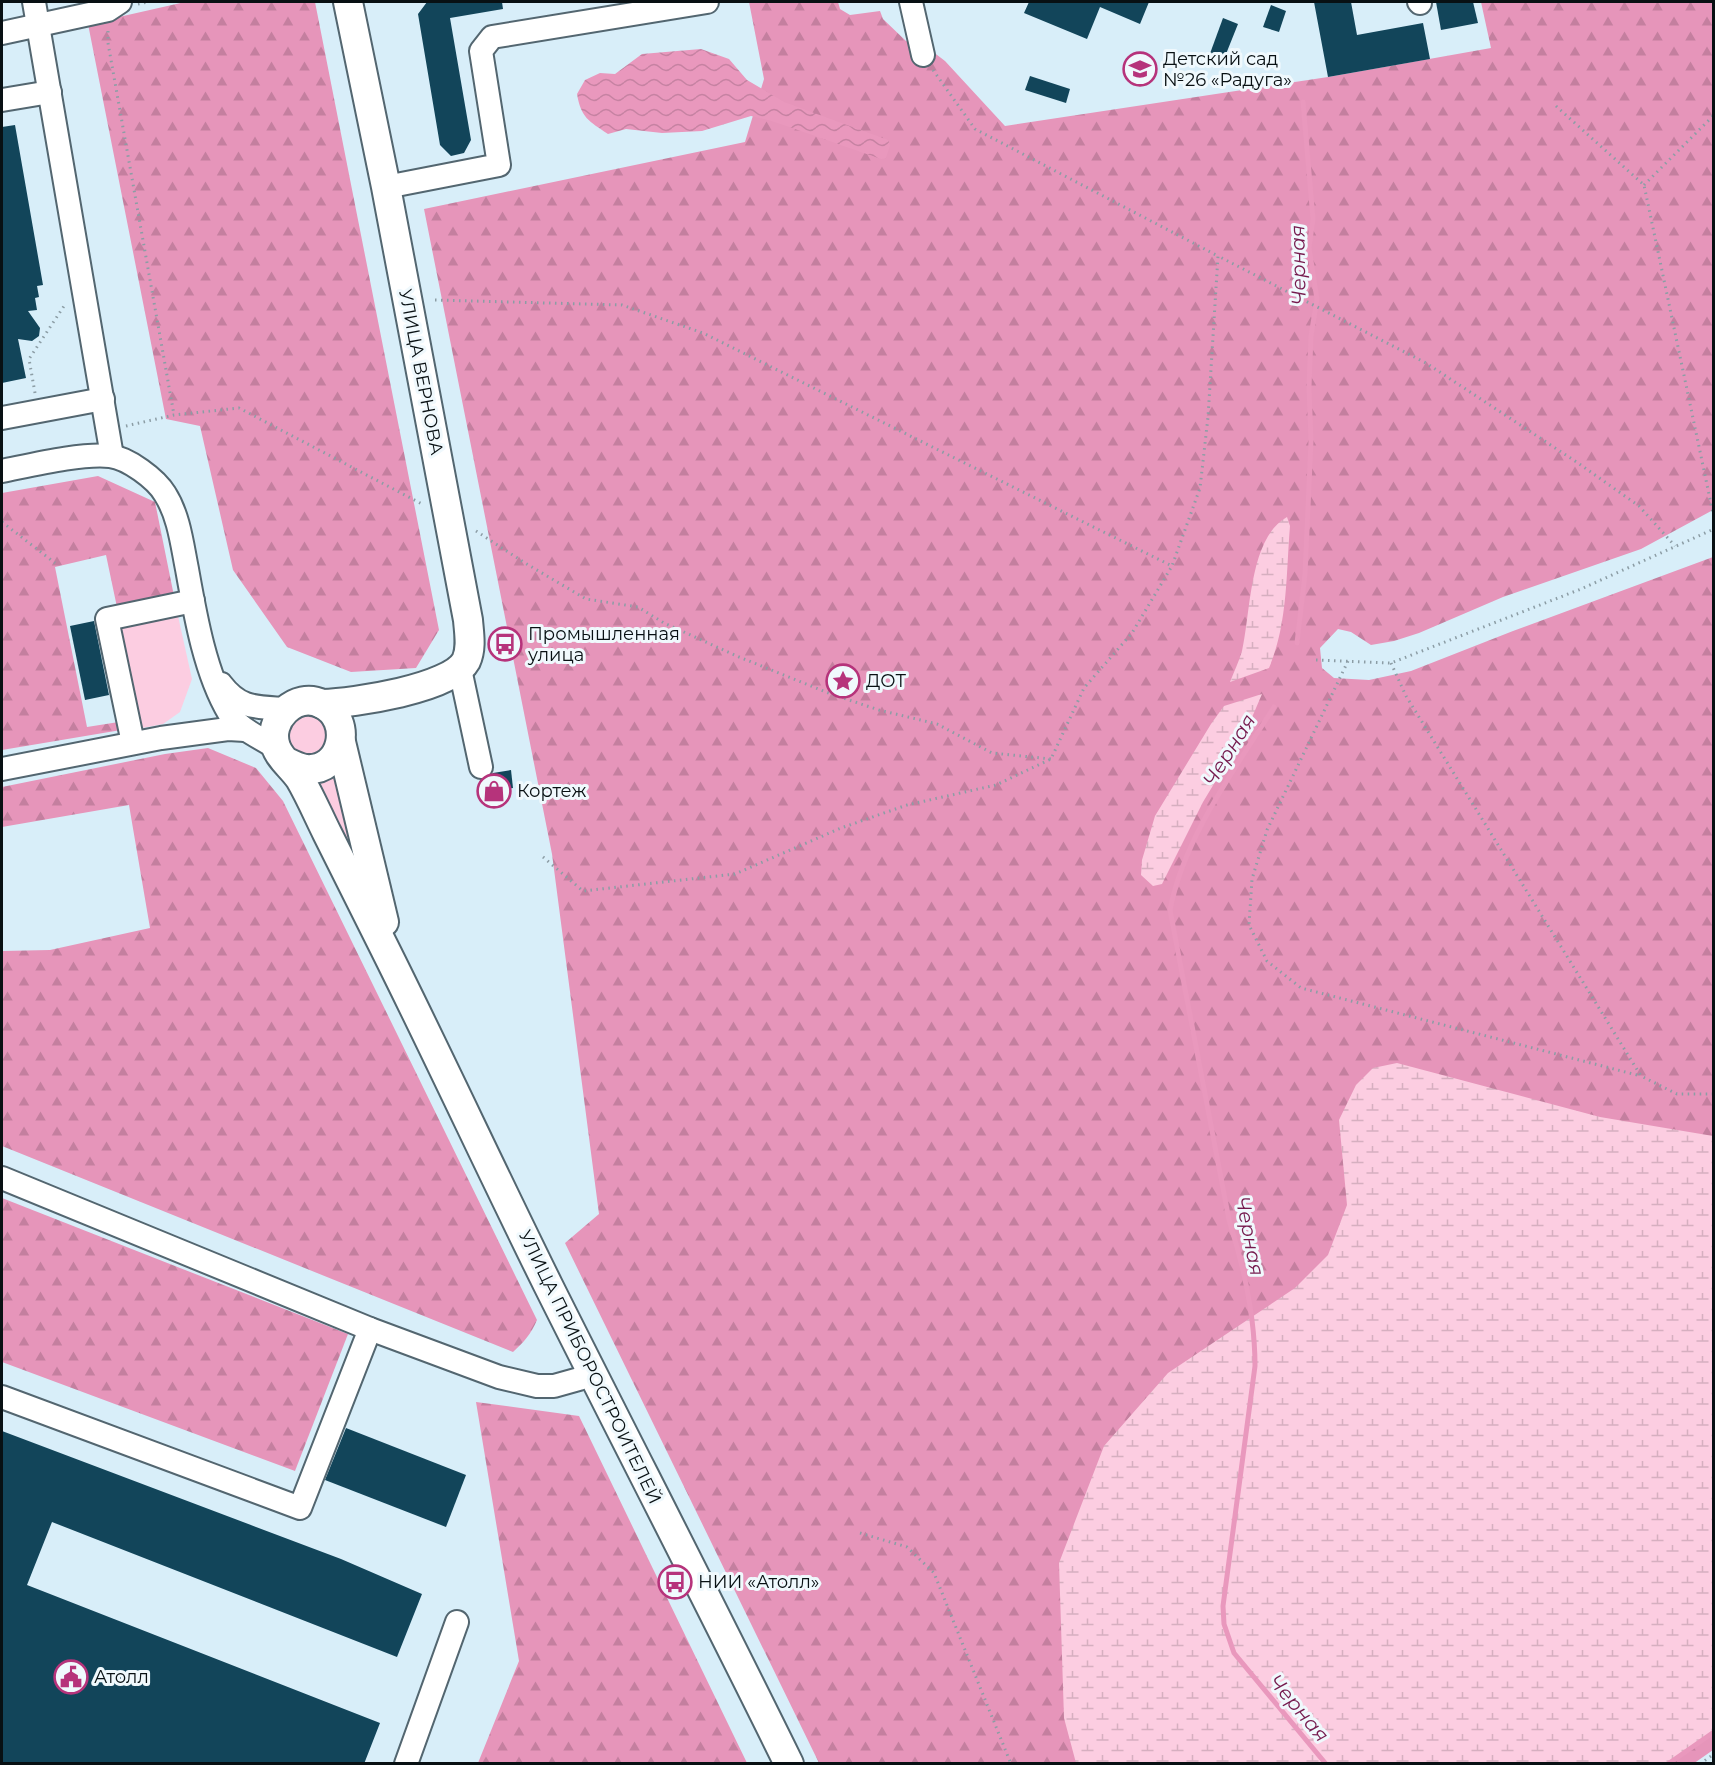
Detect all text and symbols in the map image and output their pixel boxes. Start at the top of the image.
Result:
place label: Детский сад №26 «Радуга» [1163,48,1292,91]
school or university icon: Детский сад №26 «Радуга» [1122,51,1158,87]
water label: Черная [1285,225,1311,305]
street label: УЛИЦА ВЕРНОВА [394,287,448,457]
place label: Промышленная улица [527,623,680,666]
bus stop icon: Промышленная улица [487,626,523,662]
place icon: ДОТ [825,663,861,699]
place label: ДОТ [866,670,906,692]
water label: Черная [1198,710,1260,790]
shop icon: Кортеж [476,773,512,809]
place label: Кортеж [517,780,586,802]
water label: Черная [1231,1194,1269,1278]
street label: УЛИЦА ПРИБОРОСТРОИТЕЛЕЙ [514,1226,666,1508]
bus stop icon: НИИ «Атолл» [657,1564,693,1600]
place label: НИИ «Атолл» [698,1571,819,1593]
public building icon: Атолл [53,1659,89,1695]
place label: Атолл [94,1666,149,1688]
water label: Черная [1264,1670,1334,1746]

